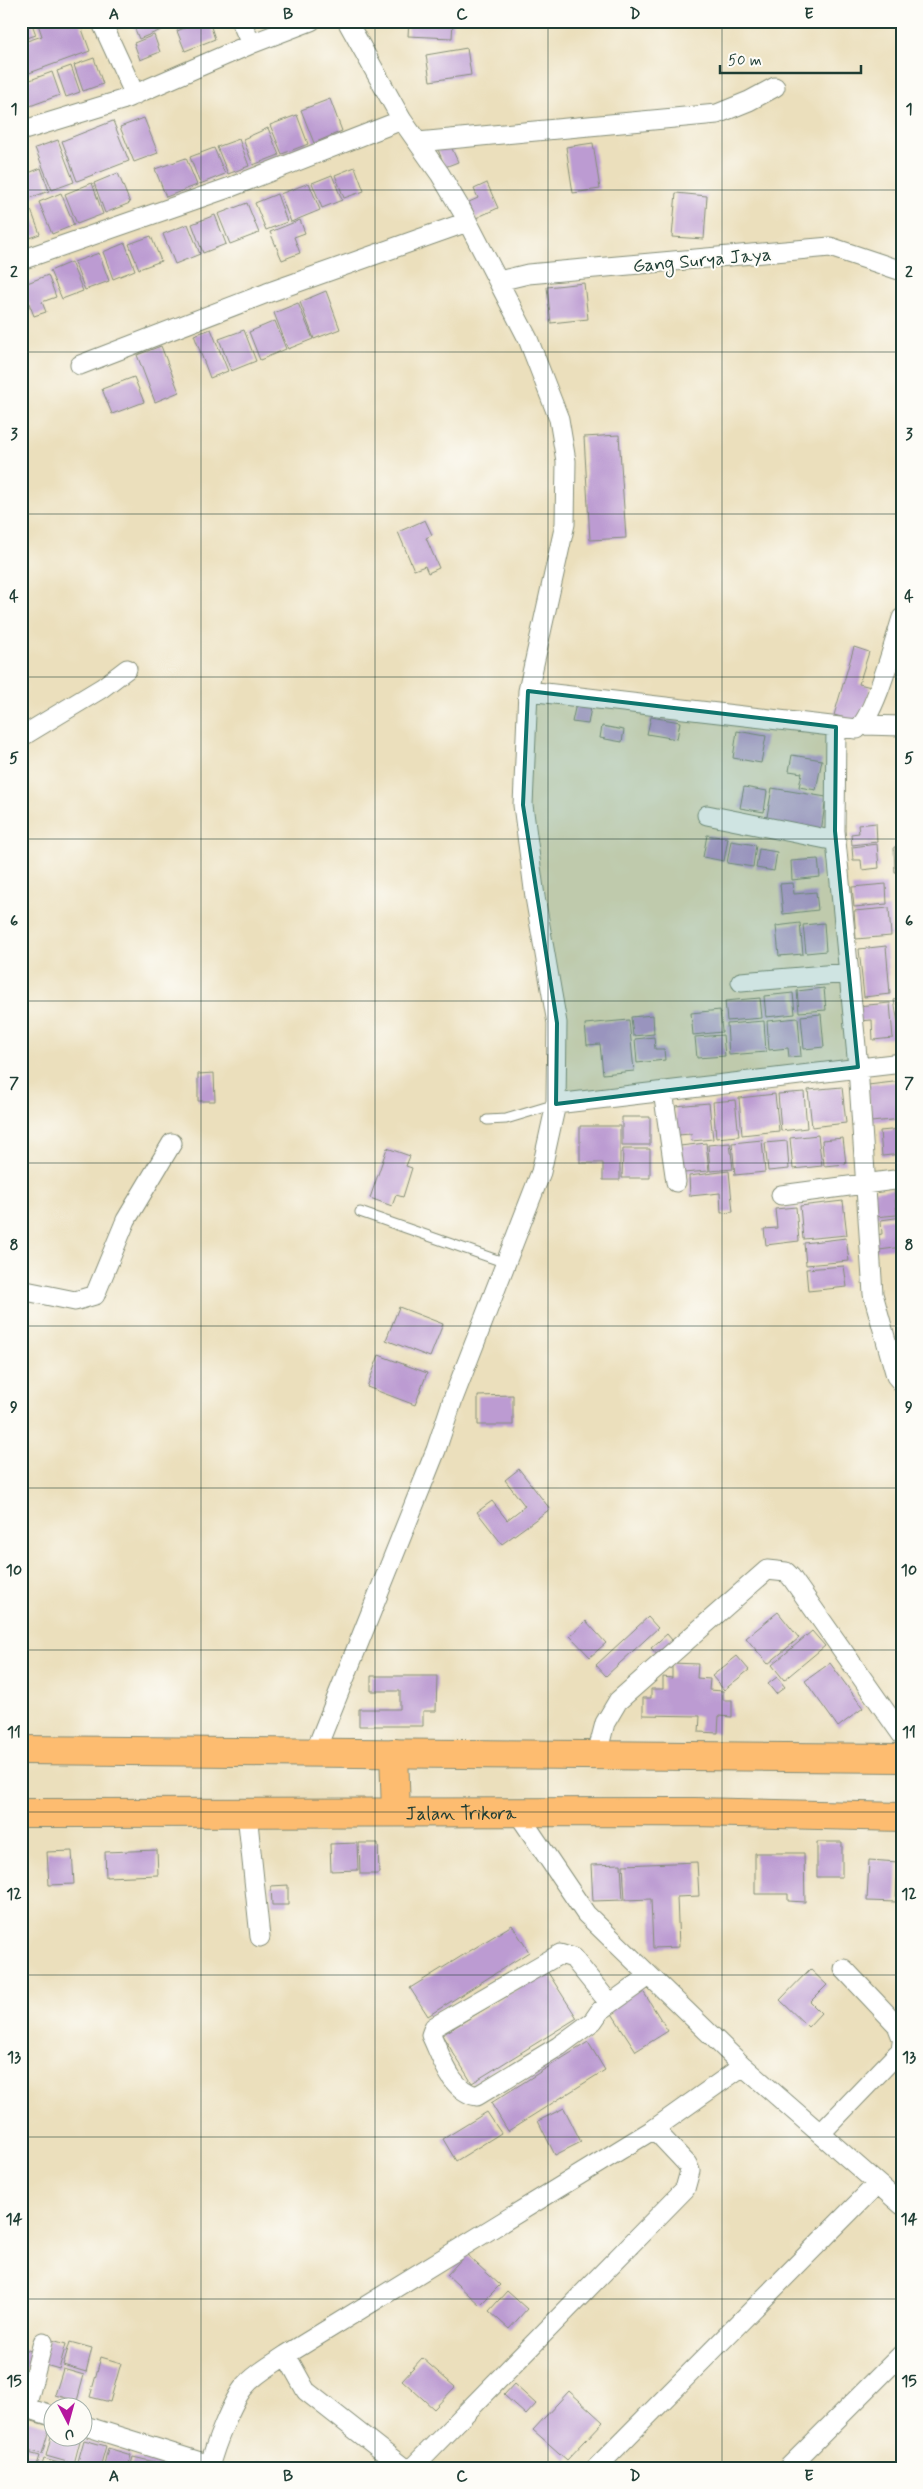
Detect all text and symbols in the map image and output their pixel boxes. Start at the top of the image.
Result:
text: A [109,4,119,25]
text: B [283,4,293,25]
text: C [456,4,468,25]
text: D [629,4,641,25]
text: E [804,4,814,25]
scale bar [720,42,862,74]
text: 50 m [728,51,762,71]
text: 1 [10,99,18,120]
text: 1 [905,99,913,120]
street label: Gang Surya Jaya [632,242,773,281]
text: 2 [10,262,18,283]
text: 2 [905,262,913,283]
text: 3 [10,424,18,445]
text: 3 [905,424,913,445]
text: 4 [9,586,19,607]
text: 4 [904,586,914,607]
text: 5 [9,748,19,769]
text: 5 [904,748,914,769]
text: 6 [10,911,18,932]
text: 6 [905,911,913,932]
text: 7 [9,1073,19,1094]
text: 7 [904,1073,914,1094]
text: 8 [9,1235,19,1256]
text: 8 [904,1235,914,1256]
text: 9 [10,1397,18,1418]
text: 9 [905,1397,913,1418]
text: 10 [6,1560,22,1581]
text: 10 [901,1560,917,1581]
text: 11 [7,1722,21,1743]
text: 11 [902,1722,916,1743]
street label: Jalan Trikora [406,1801,517,1826]
text: 12 [6,1884,22,1905]
text: 12 [901,1884,917,1905]
text: 13 [7,2047,21,2068]
text: 13 [902,2047,916,2068]
text: 14 [6,2209,23,2230]
text: 14 [901,2209,918,2230]
text: 15 [6,2371,22,2392]
text: 15 [901,2371,917,2392]
north arrow [42,2396,92,2446]
text: U [64,2425,75,2443]
text: A [109,2466,119,2487]
text: B [283,2466,293,2487]
text: C [456,2466,468,2487]
text: D [629,2466,641,2487]
text: E [804,2466,814,2487]

